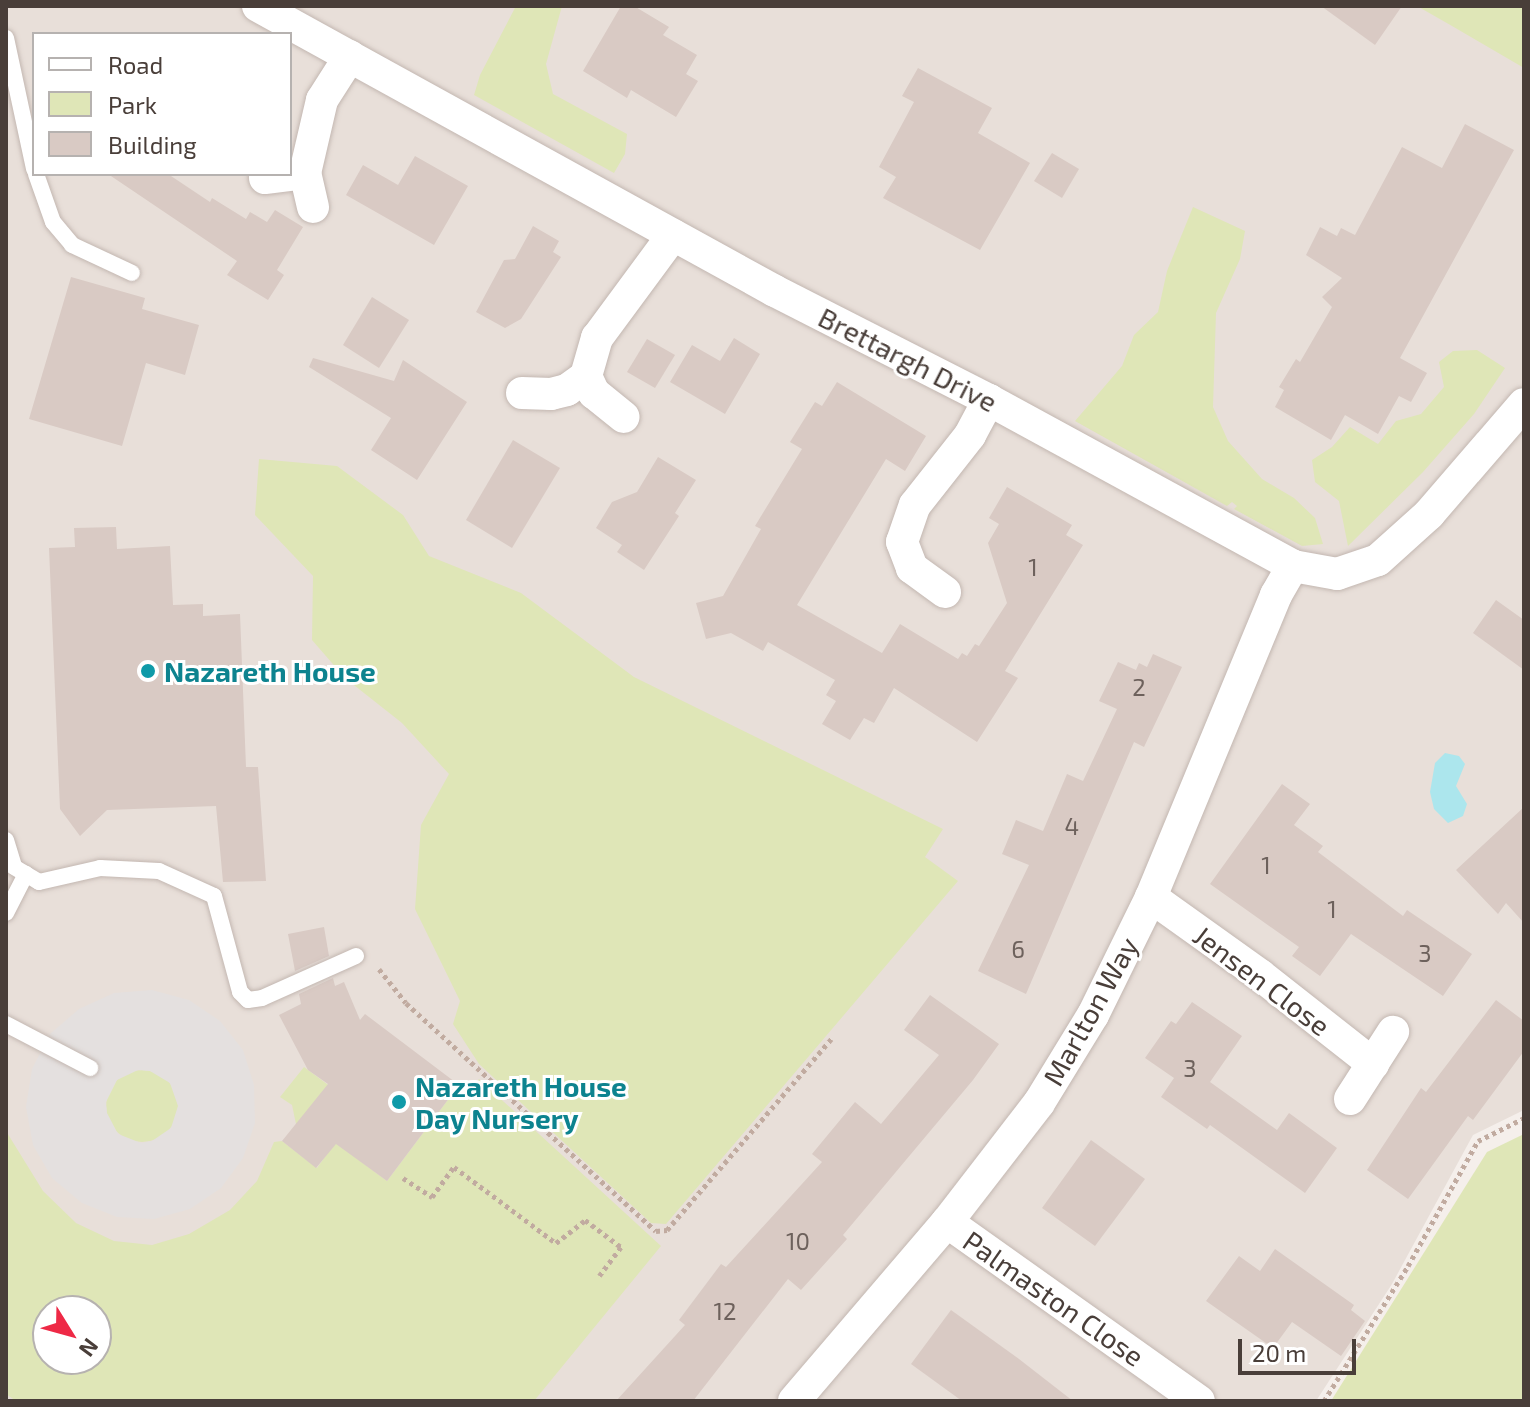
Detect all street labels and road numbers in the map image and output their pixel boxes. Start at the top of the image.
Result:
street label: Brettargh Drive [813,300,1003,418]
street label: Jensen Close [1187,918,1337,1042]
street label: Marlton Way [1035,931,1145,1091]
street label: Palmaston Close [957,1223,1151,1373]

